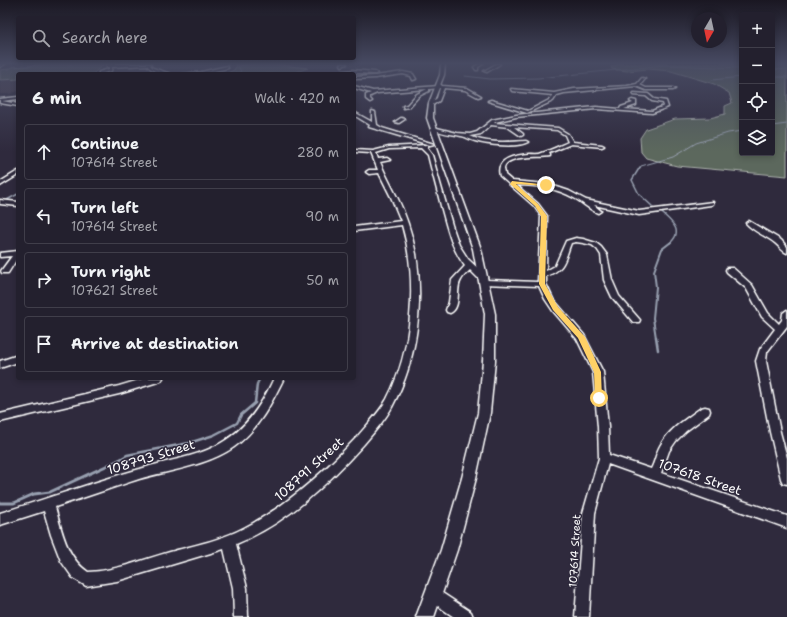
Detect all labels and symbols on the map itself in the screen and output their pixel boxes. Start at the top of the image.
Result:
north arrow [691,12,727,48]
route end [537,176,555,194]
route start [590,389,608,407]
street label: 108791 Street [271,433,347,505]
street label: 108793 Street [105,435,197,478]
street label: 107618 Street [656,455,744,499]
street label: 107614 Street [566,514,584,588]

